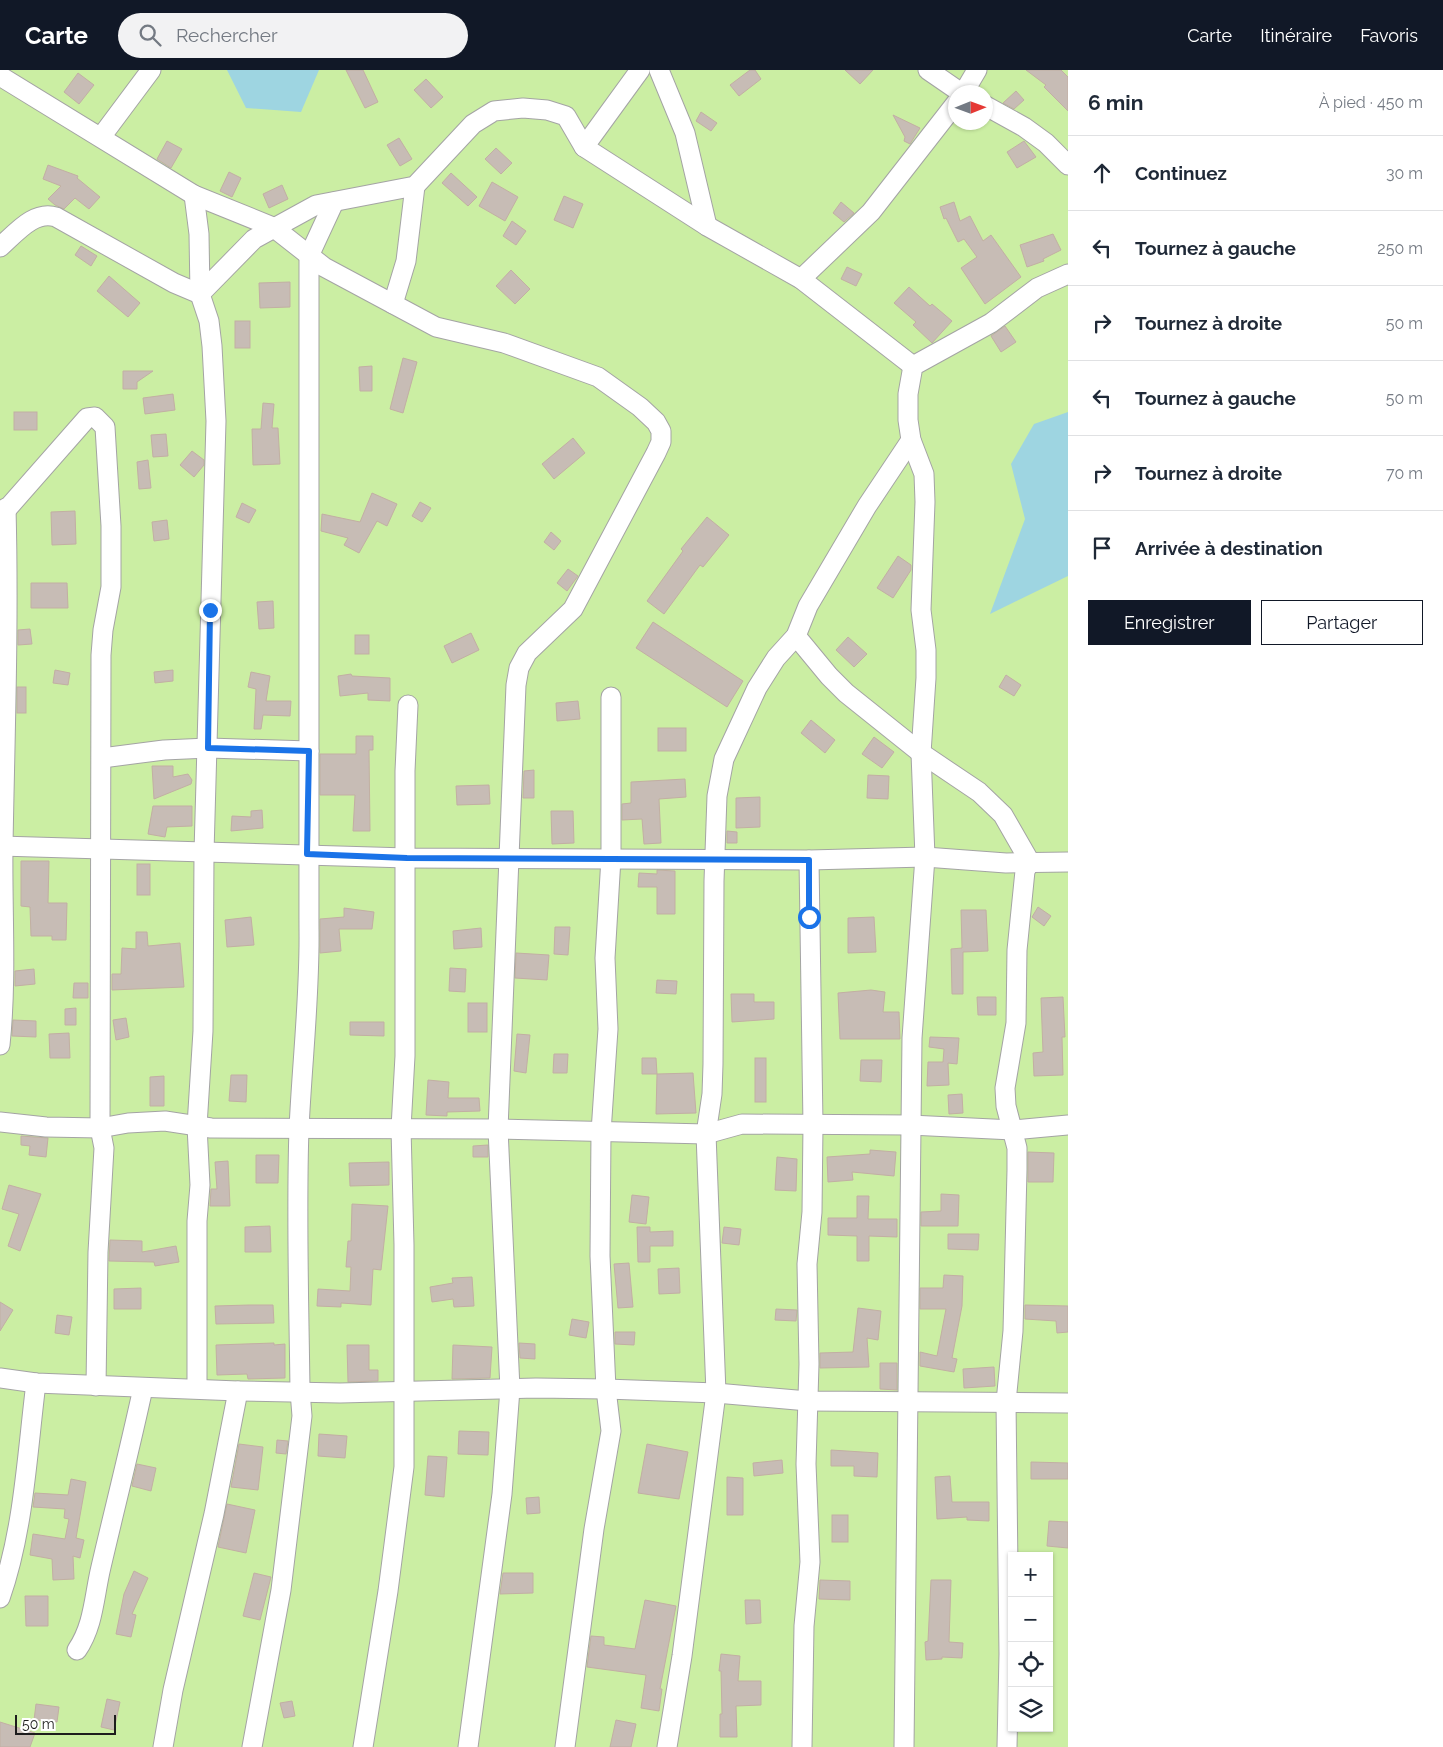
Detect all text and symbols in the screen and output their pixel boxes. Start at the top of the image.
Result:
search box [118,13,468,58]
text: Carte [25,21,88,50]
icon: search [136,21,164,49]
text: Rechercher [176,24,278,46]
text: Carte [1187,25,1232,46]
text: Itinéraire [1260,25,1332,46]
text: Favoris [1360,25,1418,46]
north arrow [948,85,993,130]
text: 6 min [1088,90,1143,115]
text: À pied · 450 m [1319,93,1423,112]
icon: ahead [1088,159,1116,187]
text: Continuez [1135,162,1227,184]
text: 30 m [1386,164,1423,183]
icon: left [1088,234,1116,262]
text: Tournez à gauche [1135,237,1296,259]
text: 250 m [1377,239,1423,258]
icon: right [1088,309,1116,337]
text: Tournez à droite [1135,312,1282,334]
text: 50 m [1386,314,1423,333]
icon: left [1088,384,1116,412]
text: Tournez à gauche [1135,387,1296,409]
text: 50 m [1386,389,1423,408]
icon: right [1088,459,1116,487]
text: Tournez à droite [1135,462,1282,484]
text: 70 m [1386,464,1423,483]
icon: arrive [1088,534,1116,562]
text: Arrivée à destination [1135,537,1323,559]
route end [199,599,222,622]
button: Enregistrer [1088,600,1251,645]
button: Partager [1261,600,1423,645]
route start [798,906,821,929]
map controls [1008,1552,1053,1732]
button: + [1008,1552,1053,1597]
button: − [1008,1597,1053,1642]
button: locate [1008,1642,1053,1687]
button: layers [1008,1687,1053,1732]
scale bar [15,1712,116,1735]
text: 50 m [22,1716,55,1732]

